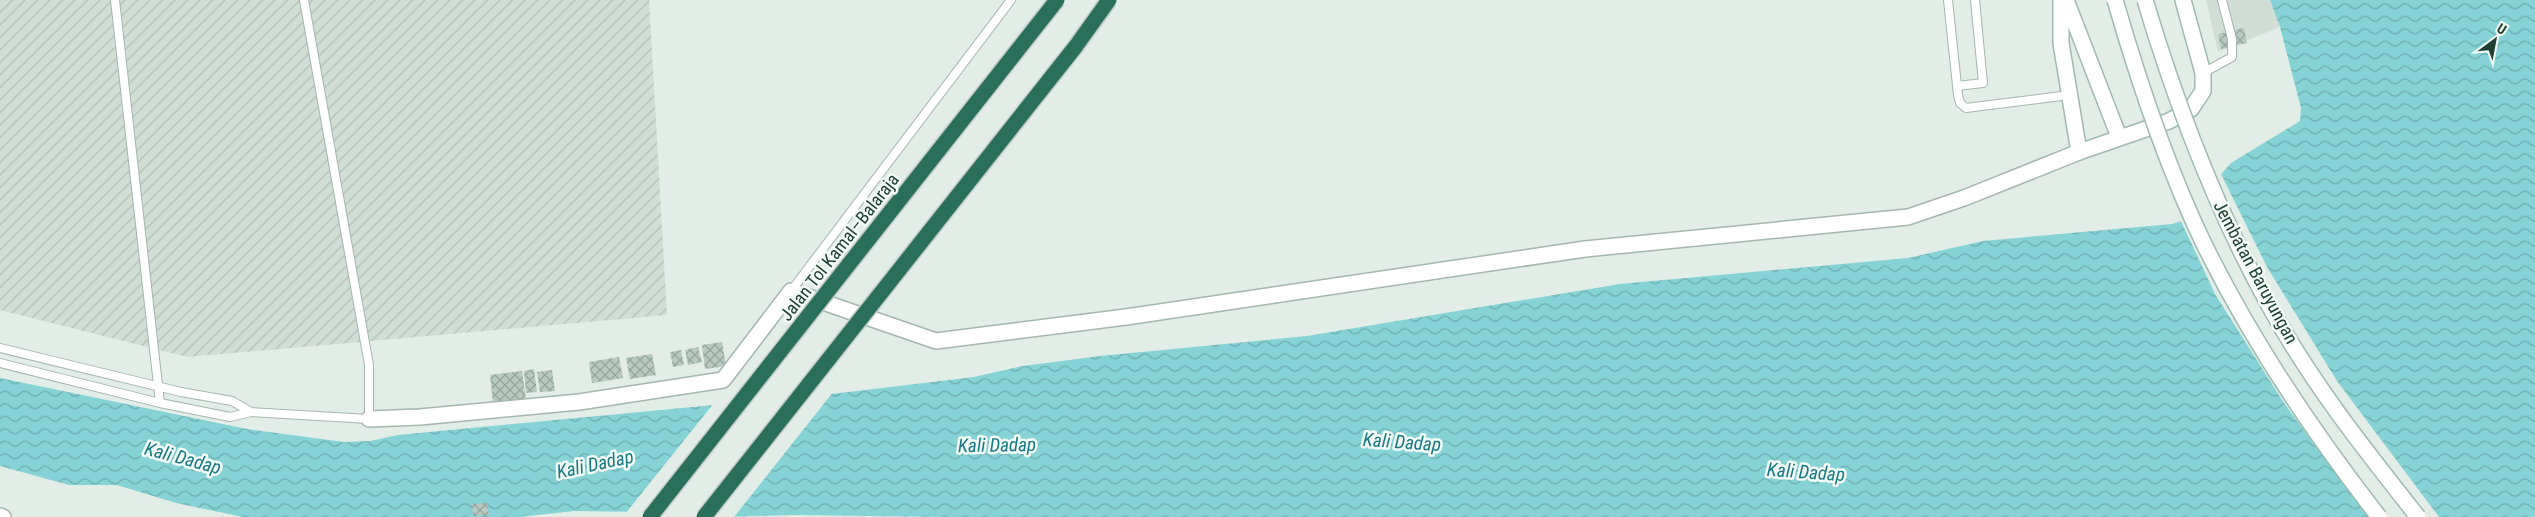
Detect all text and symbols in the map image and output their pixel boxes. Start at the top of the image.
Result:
north arrow [2470,15,2520,65]
text: U [2494,20,2510,38]
street label: Jalan Tol Kamal–Balaraja [775,169,903,325]
street label: Jembatan Baruyungan [2209,197,2303,347]
water label: Kali Dadap [1362,428,1442,456]
water label: Kali Dadap [958,433,1036,457]
water label: Kali Dadap [142,437,224,479]
water label: Kali Dadap [554,445,636,483]
water label: Kali Dadap [1766,458,1846,486]

